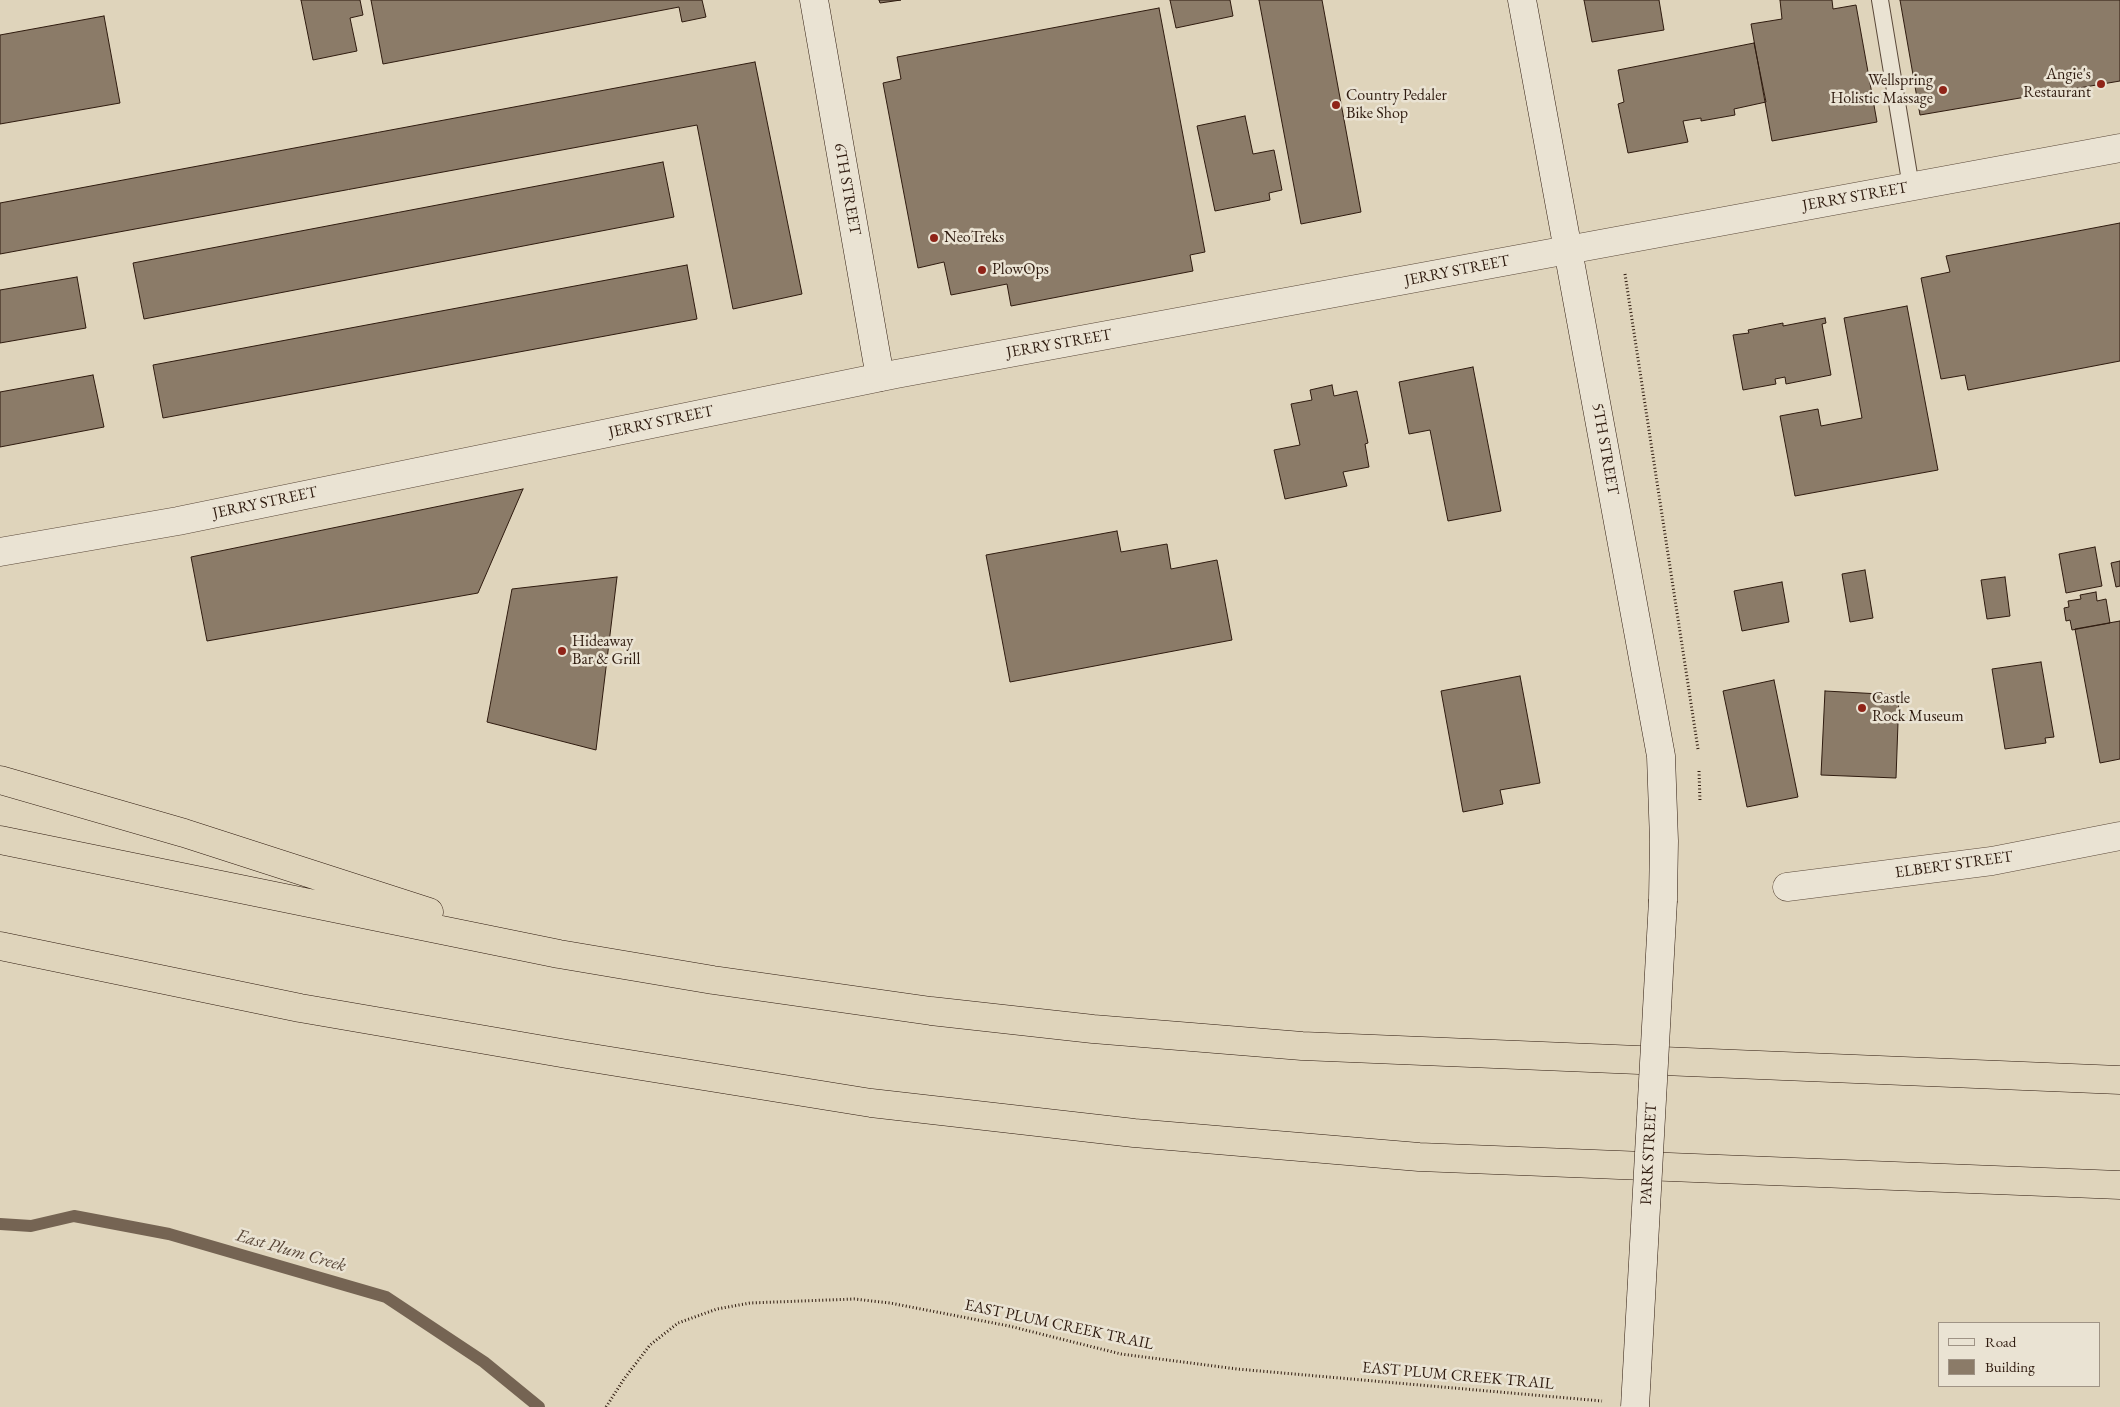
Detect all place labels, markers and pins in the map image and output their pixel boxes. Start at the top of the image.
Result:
place label: Angie's Restaurant [2023,65,2091,103]
place label: Wellspring Holistic Massage [1830,71,1933,109]
marker: Angie's Restaurant [2095,78,2107,90]
marker: Wellspring Holistic Massage [1937,84,1949,96]
place label: Country Pedaler Bike Shop [1346,86,1447,124]
marker: Country Pedaler Bike Shop [1330,99,1342,111]
place label: NeoTreks [944,228,1004,248]
marker: NeoTreks [928,232,940,244]
place label: PlowOps [992,260,1049,280]
marker: PlowOps [976,264,988,276]
place label: Hideaway Bar & Grill [572,632,640,670]
marker: Hideaway Bar & Grill [556,645,568,657]
place label: Castle Rock Museum [1872,689,1964,727]
marker: Castle Rock Museum [1856,702,1868,714]

